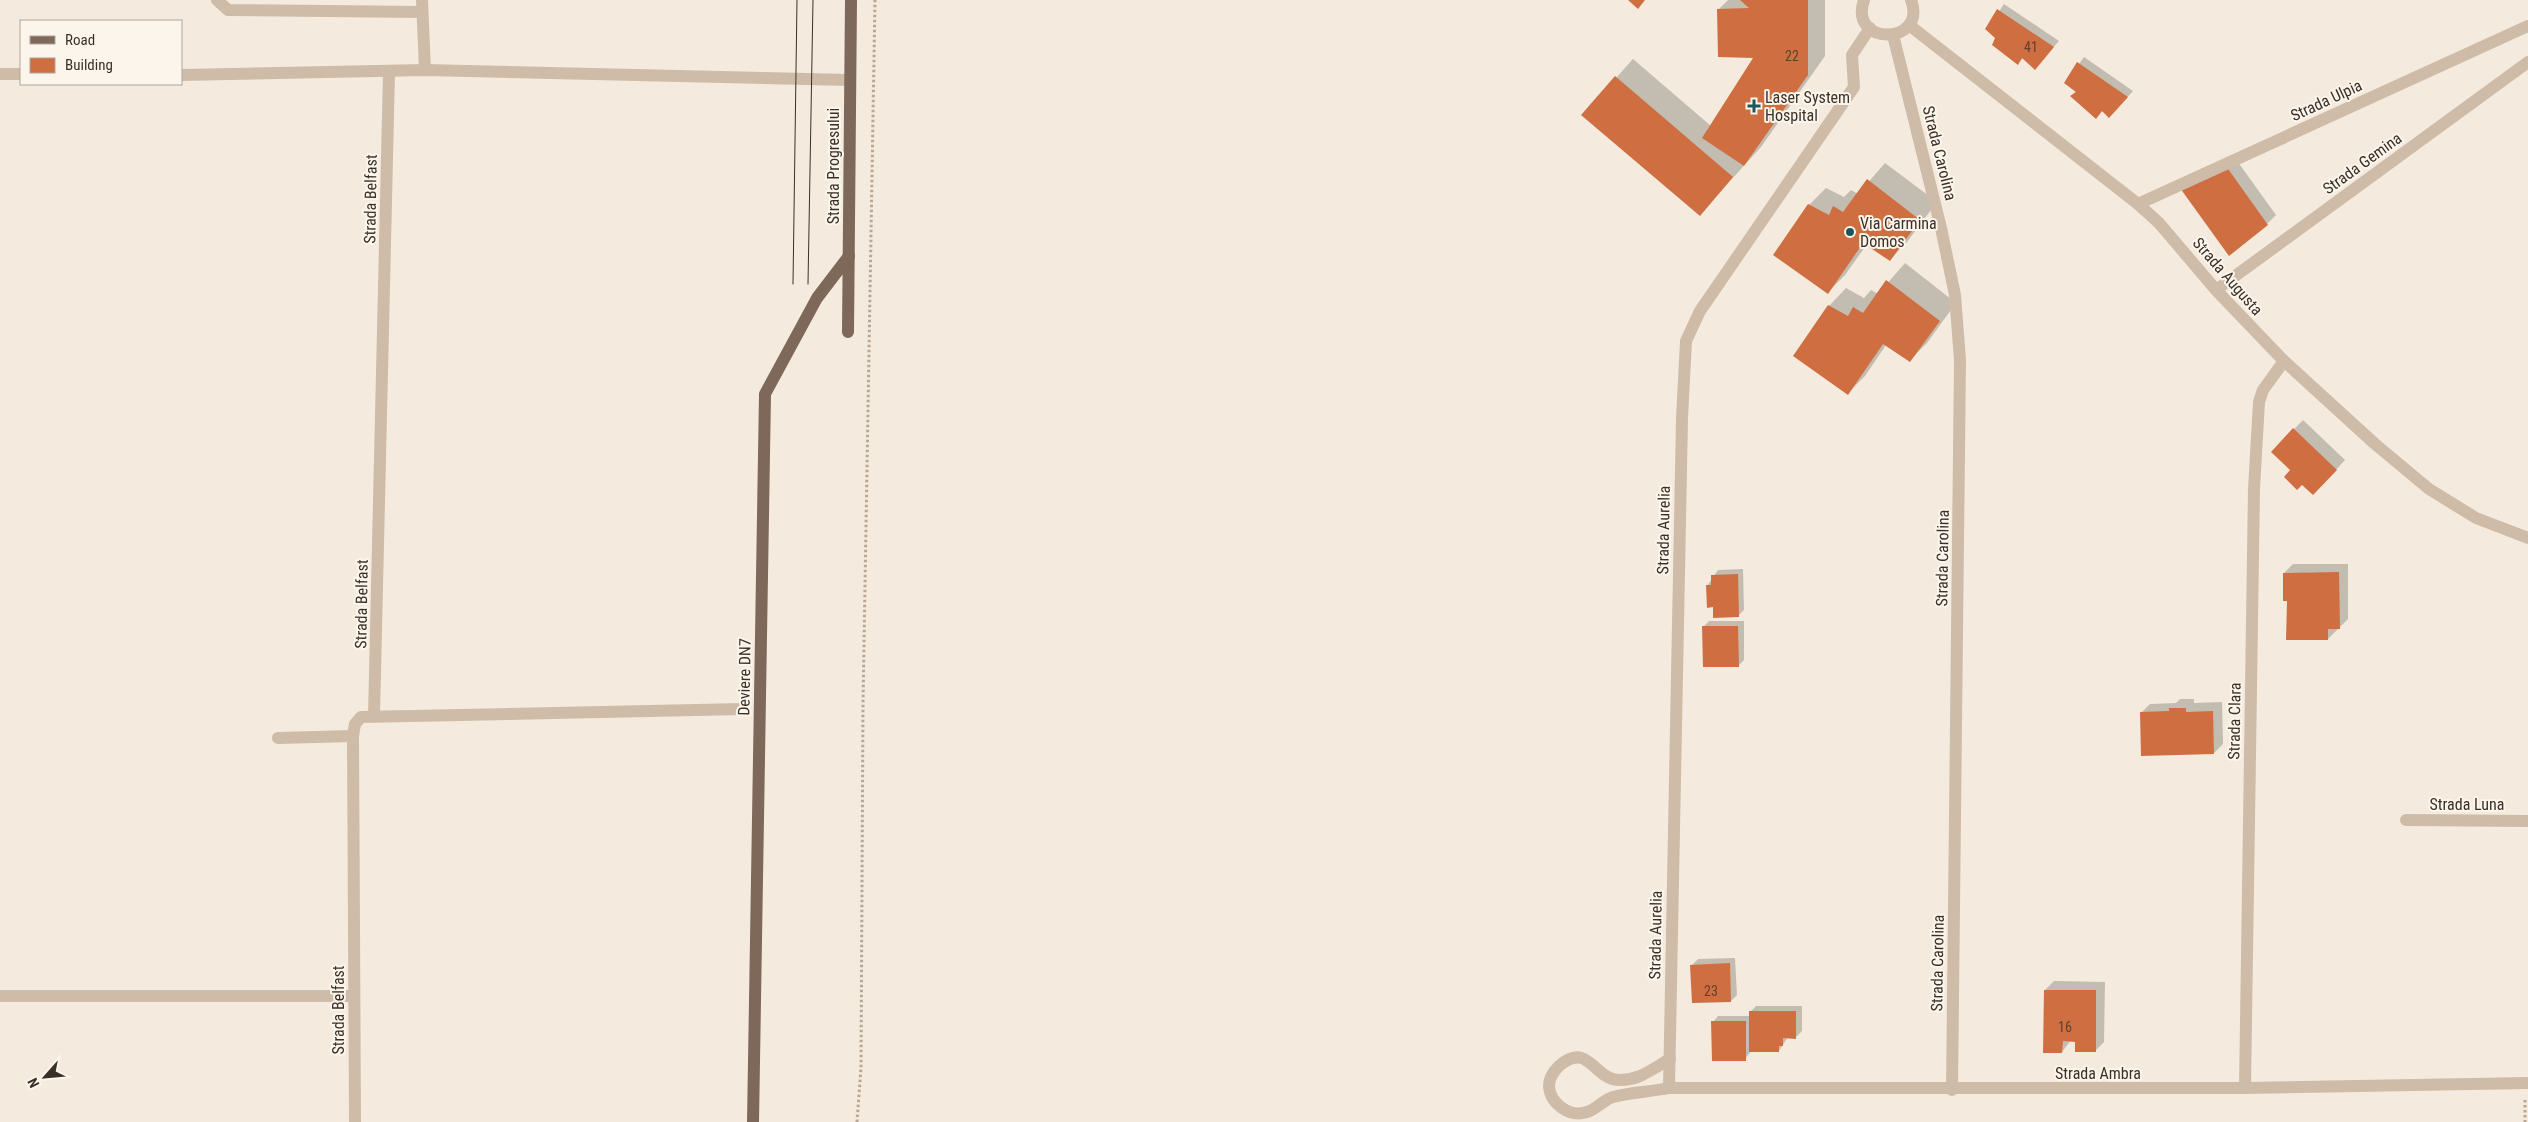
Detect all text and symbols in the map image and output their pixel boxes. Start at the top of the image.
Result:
legend [20,20,182,85]
text: Road [65,31,95,49]
house number: 41 [2024,39,2038,55]
house number: 22 [1785,48,1799,64]
text: Building [65,56,113,74]
street label: Strada Ulpia [2288,76,2365,125]
place label: Laser System Hospital [1765,88,1850,125]
marker: Laser System Hospital [1747,99,1761,113]
street label: Strada Carolina [1919,104,1960,202]
street label: Strada Progresului [824,108,843,224]
street label: Strada Gemina [2319,128,2405,198]
street label: Strada Belfast [360,154,381,244]
place label: Via Carmina Domos [1860,214,1937,251]
marker: Via Carmina Domos [1844,226,1856,238]
street label: Strada Augusta [2189,234,2267,319]
street label: Strada Aurelia [1653,486,1674,574]
street label: Strada Carolina [1932,509,1953,607]
street label: Strada Belfast [351,559,372,649]
street label: Deviere DN7 [734,638,755,716]
street label: Strada Clara [2224,682,2245,760]
street label: Strada Luna [2430,795,2504,814]
street label: Strada Aurelia [1645,891,1666,979]
street label: Strada Carolina [1927,914,1948,1012]
street label: Strada Belfast [329,965,348,1055]
house number: 23 [1704,983,1718,999]
house number: 16 [2058,1019,2072,1035]
north arrow [20,1052,70,1102]
street label: Strada Ambra [2055,1064,2141,1083]
text: N [24,1075,42,1090]

